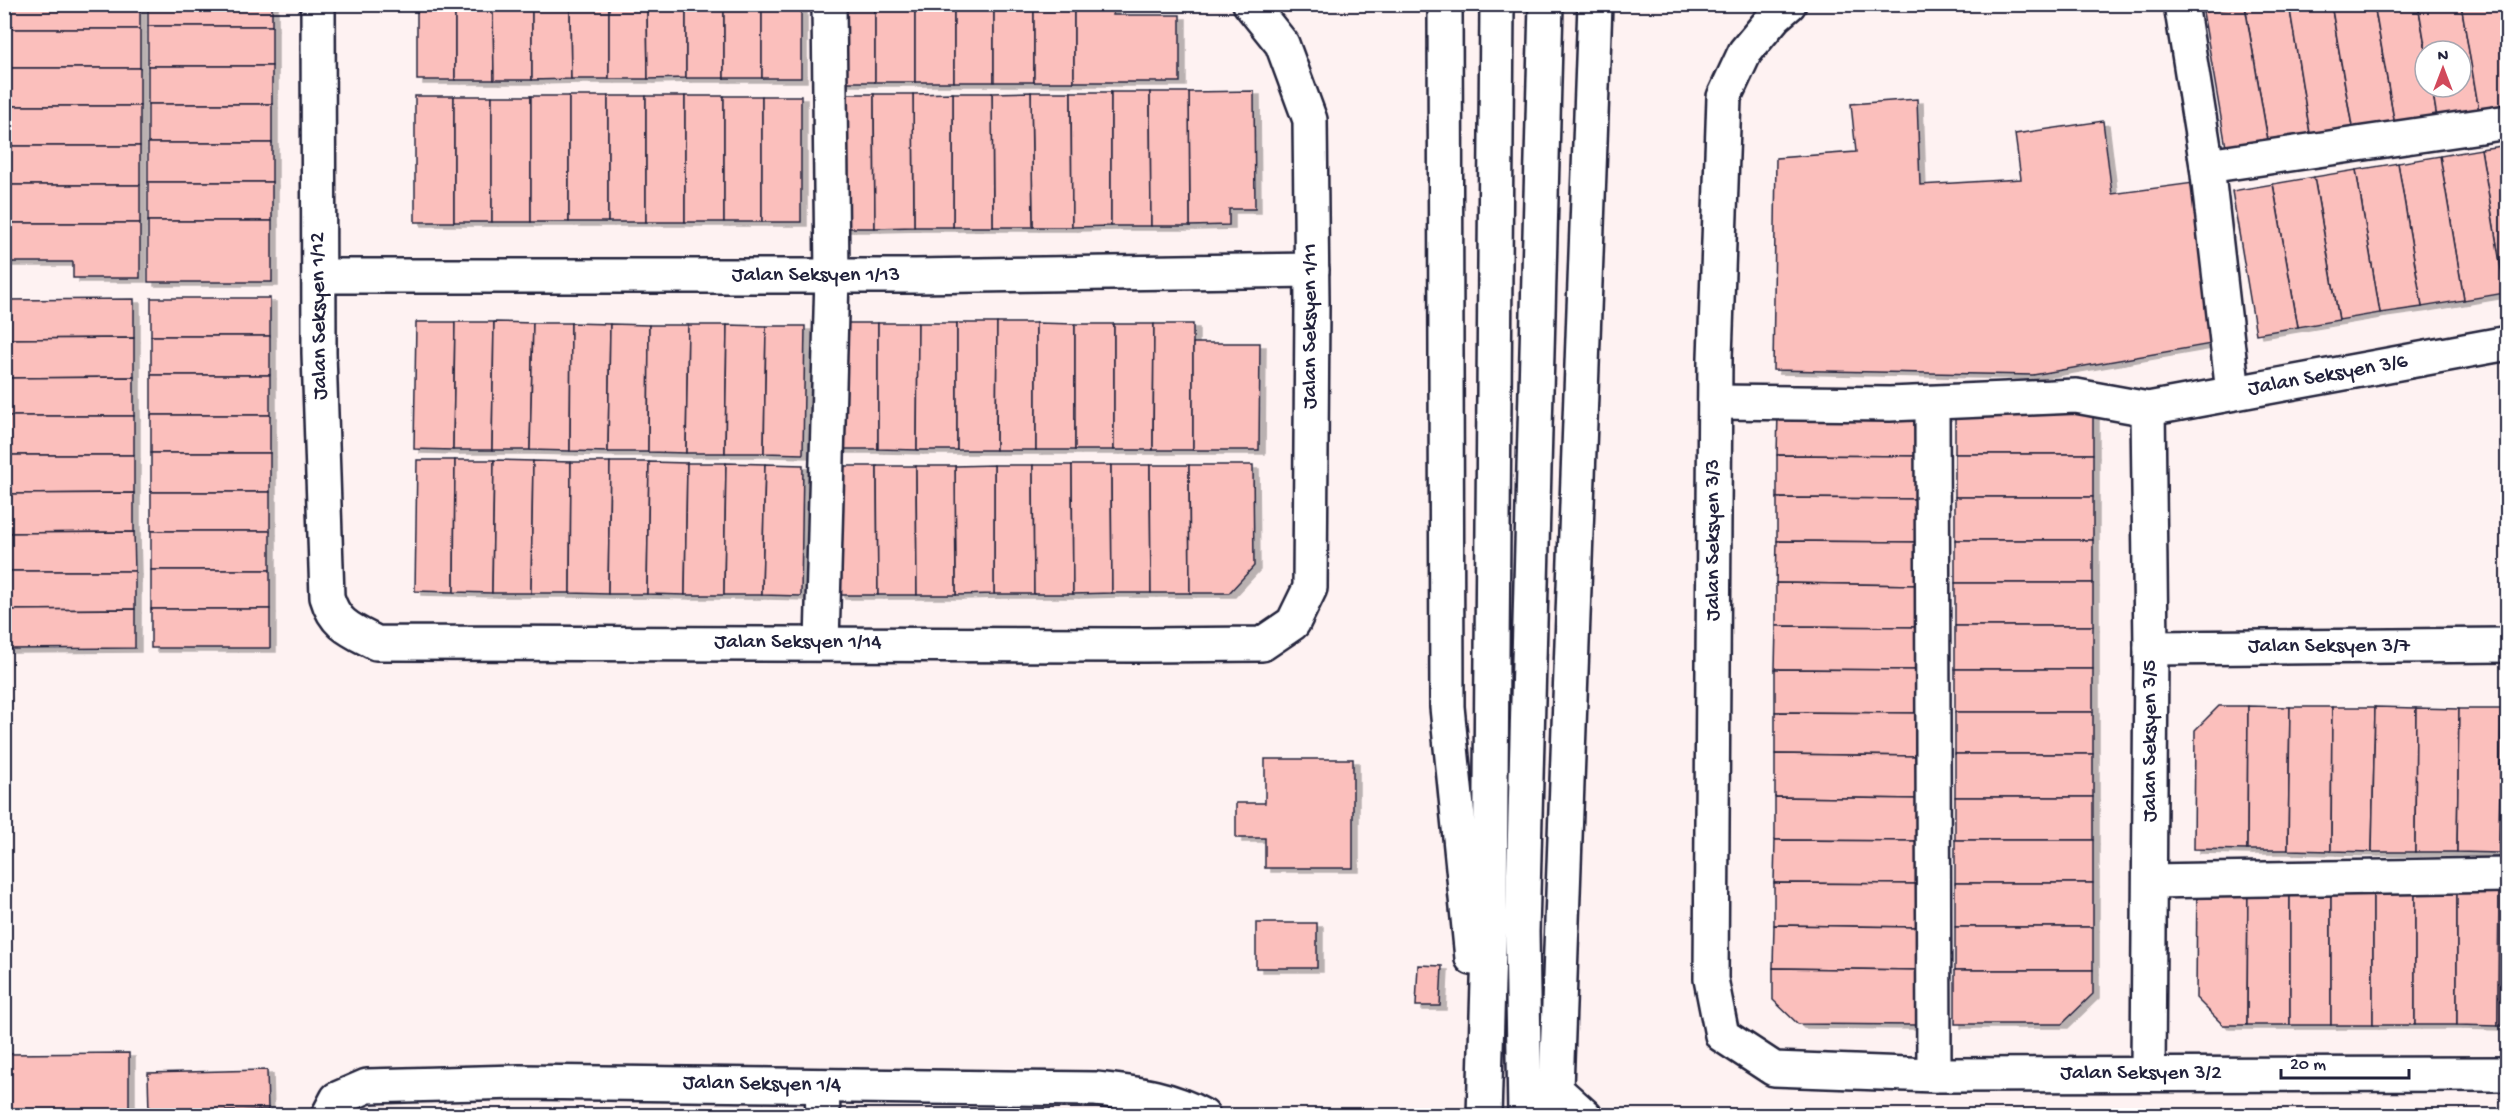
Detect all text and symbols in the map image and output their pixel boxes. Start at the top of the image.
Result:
north arrow [2413,39,2473,99]
text: N [2438,48,2449,67]
street label: Jalan Seksyen 1/12 [306,232,334,400]
street label: Jalan Seksyen 1/11 [1298,243,1324,409]
street label: Jalan Seksyen 1/13 [732,263,900,289]
street label: Jalan Seksyen 3/6 [2246,349,2411,403]
street label: Jalan Seksyen 3/3 [1701,459,1727,621]
street label: Jalan Seksyen 1/14 [714,630,882,656]
street label: Jalan Seksyen 3/7 [2248,634,2411,660]
street label: Jalan Seksyen 3/5 [2138,660,2164,822]
scale bar [2281,1042,2408,1080]
text: 20 m [2290,1055,2326,1076]
street label: Jalan Seksyen 3/2 [2060,1061,2222,1087]
street label: Jalan Seksyen 1/4 [683,1071,842,1099]

